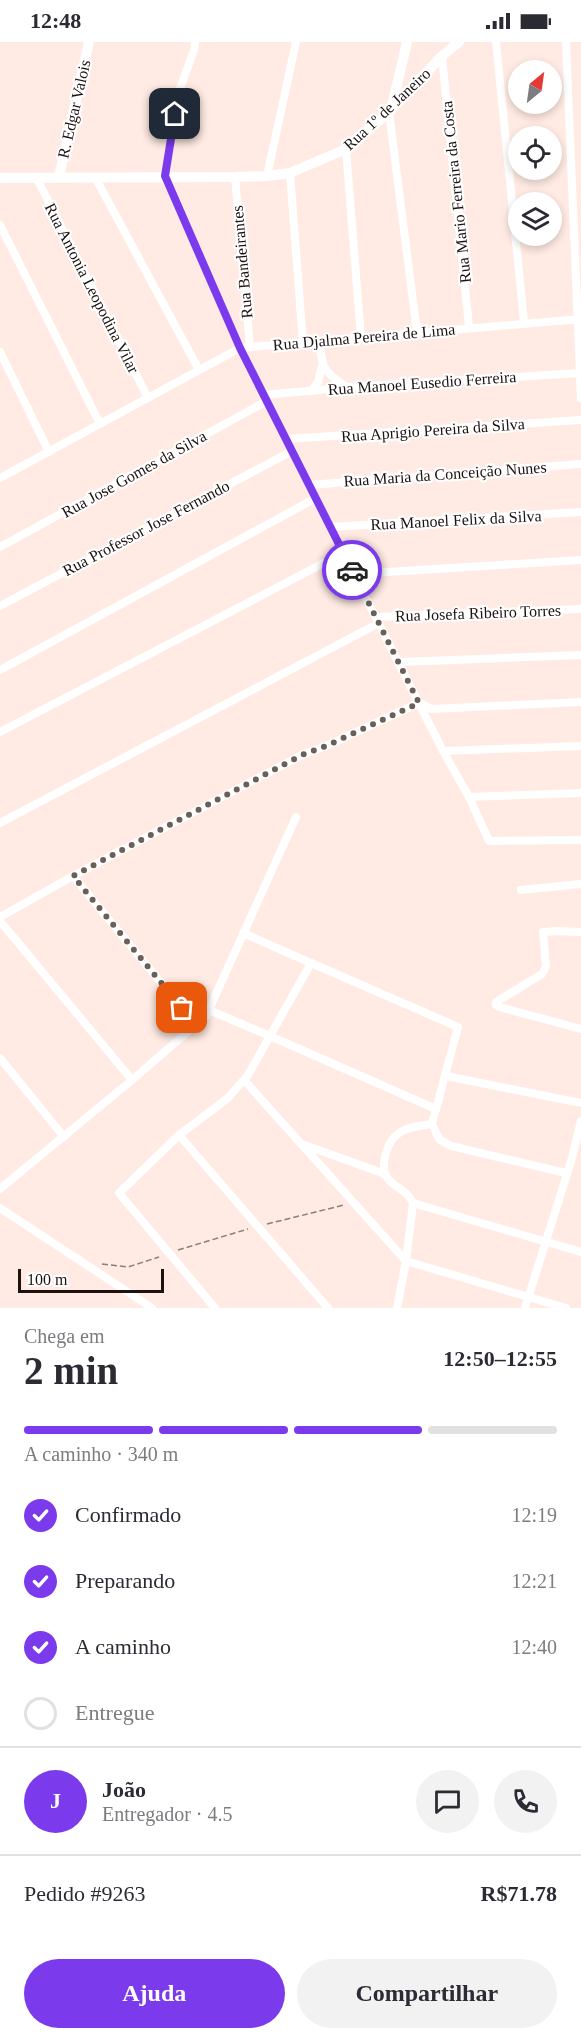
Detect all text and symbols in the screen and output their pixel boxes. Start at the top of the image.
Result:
text: 12:48 [30,8,81,33]
street label: R. Edgar Valois [54,58,95,160]
north arrow [508,60,562,114]
map controls [508,60,562,246]
street label: Rua 1º de Janeiro [340,65,434,153]
pin [149,88,200,139]
icon: home [158,97,191,130]
street label: Rua Mario Ferreira da Costa [438,100,474,284]
button: locate [508,126,562,180]
button: layers [508,192,562,246]
street label: Rua Antonia Leopodina Vilar [41,200,143,377]
street label: Rua Bandeirantes [229,205,255,319]
street label: Rua Djalma Pereira de Lima [272,321,456,354]
street label: Rua Manoel Eusedio Ferreira [327,368,517,398]
street label: Rua Aprigio Pereira da Silva [341,415,525,446]
street label: Rua Jose Gomes da Silva [59,427,209,521]
street label: Rua Maria da Conceição Nunes [343,458,547,491]
street label: Rua Professor Jose Fernando [60,477,232,579]
street label: Rua Manoel Felix da Silva [370,507,542,533]
courier [322,540,382,600]
icon: car [336,554,369,587]
street label: Rua Josefa Ribeiro Torres [395,602,561,624]
pin [156,982,207,1033]
icon: bag [165,991,198,1024]
scale bar [18,1266,164,1294]
text: 100 m [27,1271,67,1288]
text: Chega em [24,1325,105,1347]
text: 12:50–12:55 [443,1346,557,1371]
text: 2 min [24,1349,118,1392]
text: A caminho · 340 m [24,1443,178,1465]
icon: check [24,1499,57,1532]
text: Confirmado [75,1502,181,1527]
text: 12:19 [511,1504,557,1526]
icon: check [24,1565,57,1598]
text: Preparando [75,1568,175,1593]
text: 12:21 [511,1570,557,1592]
icon: check [24,1631,57,1664]
text: A caminho [75,1634,171,1659]
text: 12:40 [511,1636,557,1658]
text: Entregue [75,1700,154,1725]
button: chat [416,1770,479,1833]
button: phone [494,1770,557,1833]
text: João [102,1777,146,1802]
text: J [50,1788,61,1813]
text: Entregador · 4.5 [102,1803,233,1825]
text: Pedido #9263 [24,1881,146,1906]
text: R$71.78 [481,1881,557,1906]
button: Ajuda [24,1959,285,2028]
button: Compartilhar [297,1959,557,2028]

